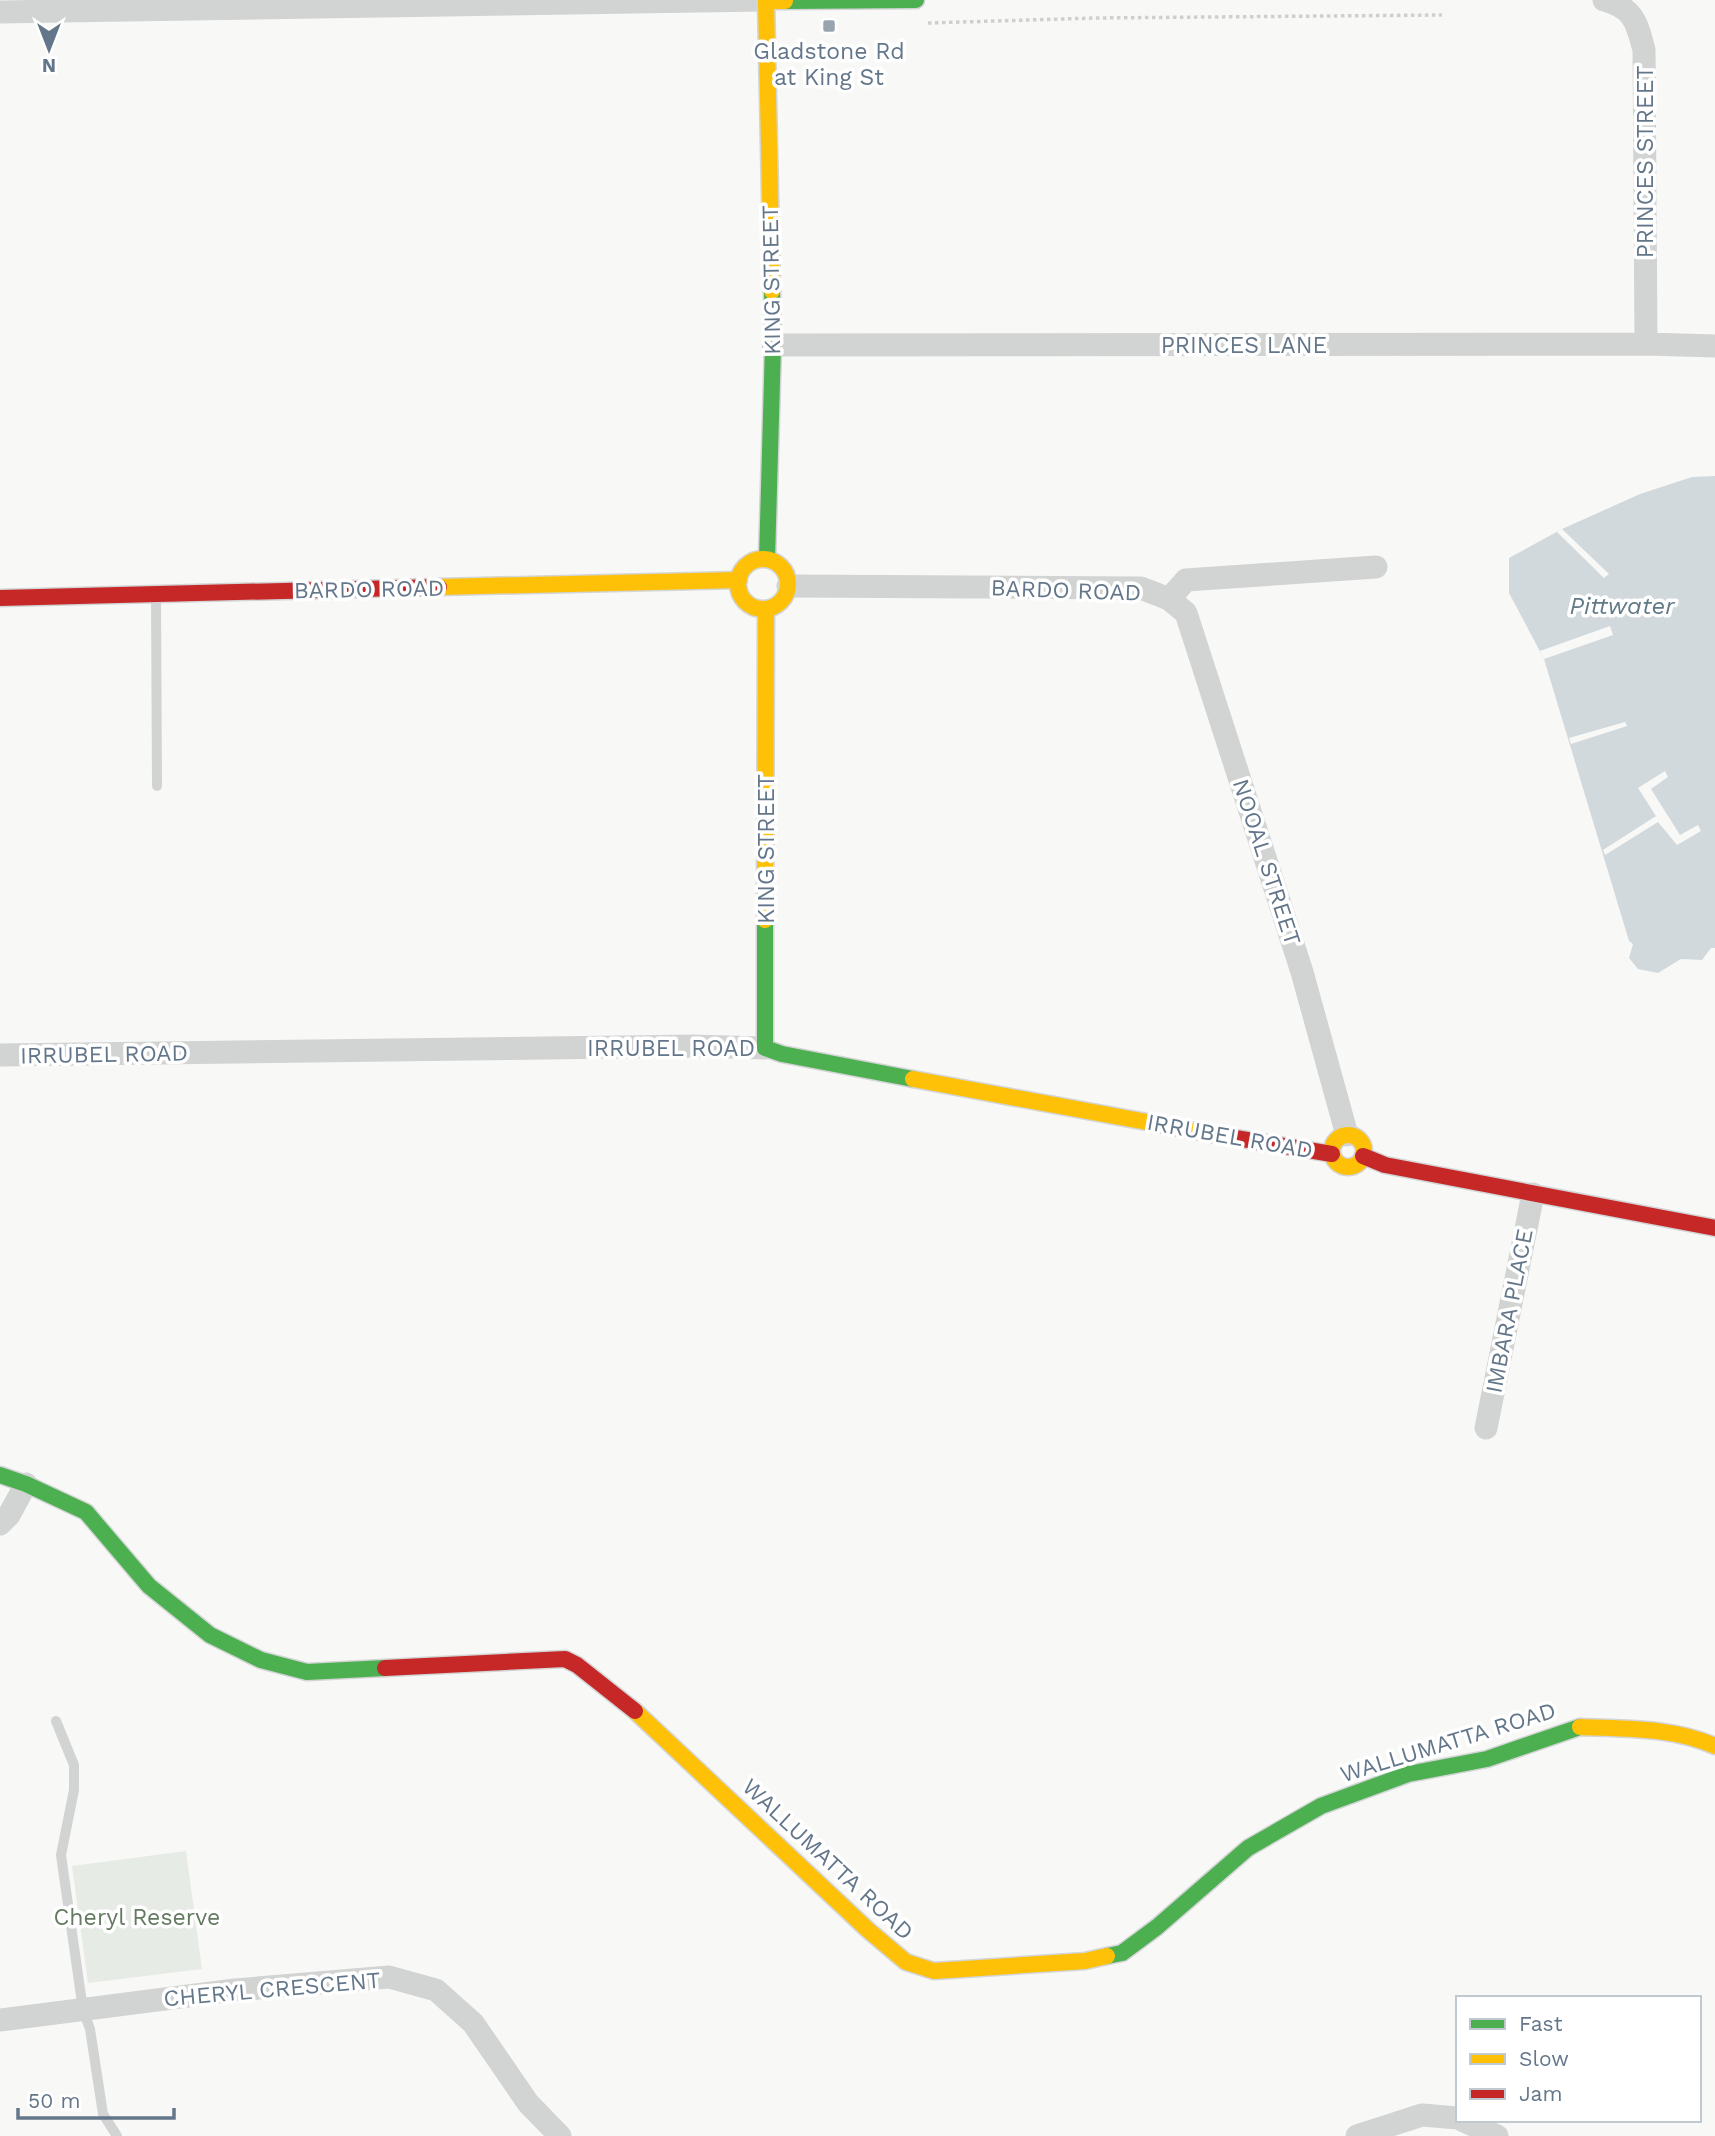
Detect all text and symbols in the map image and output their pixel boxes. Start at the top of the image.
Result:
north arrow [14,14,84,84]
marker: Gladstone Rd at King St [821,18,837,34]
place label: Gladstone Rd at King St [753,38,905,91]
text: N [42,54,56,77]
street label: PRINCES STREET [1632,66,1659,258]
street label: KING STREET [757,205,786,355]
street label: PRINCES LANE [1161,332,1327,359]
street label: BARDO ROAD [990,574,1142,607]
street label: BARDO ROAD [294,575,444,604]
water label: Pittwater [1569,592,1676,620]
street label: KING STREET [753,774,780,924]
street label: NOOAL STREET [1227,776,1306,949]
street label: IRRUBEL ROAD [587,1035,755,1062]
street label: IRRUBEL ROAD [20,1040,188,1069]
street label: IRRUBEL ROAD [1145,1109,1315,1164]
street label: IMBARA PLACE [1480,1227,1539,1396]
street label: WALLUMATTA ROAD [1337,1697,1559,1788]
street label: WALLUMATTA ROAD [737,1773,919,1946]
park label: Cheryl Reserve [54,1904,220,1931]
street label: CHERYL CRESCENT [163,1967,382,2012]
legend [1456,1996,1701,2122]
text: Fast [1519,2011,1563,2036]
text: Slow [1519,2046,1569,2071]
scale bar [18,2076,173,2120]
text: Jam [1519,2081,1562,2106]
text: 50 m [28,2088,80,2113]

